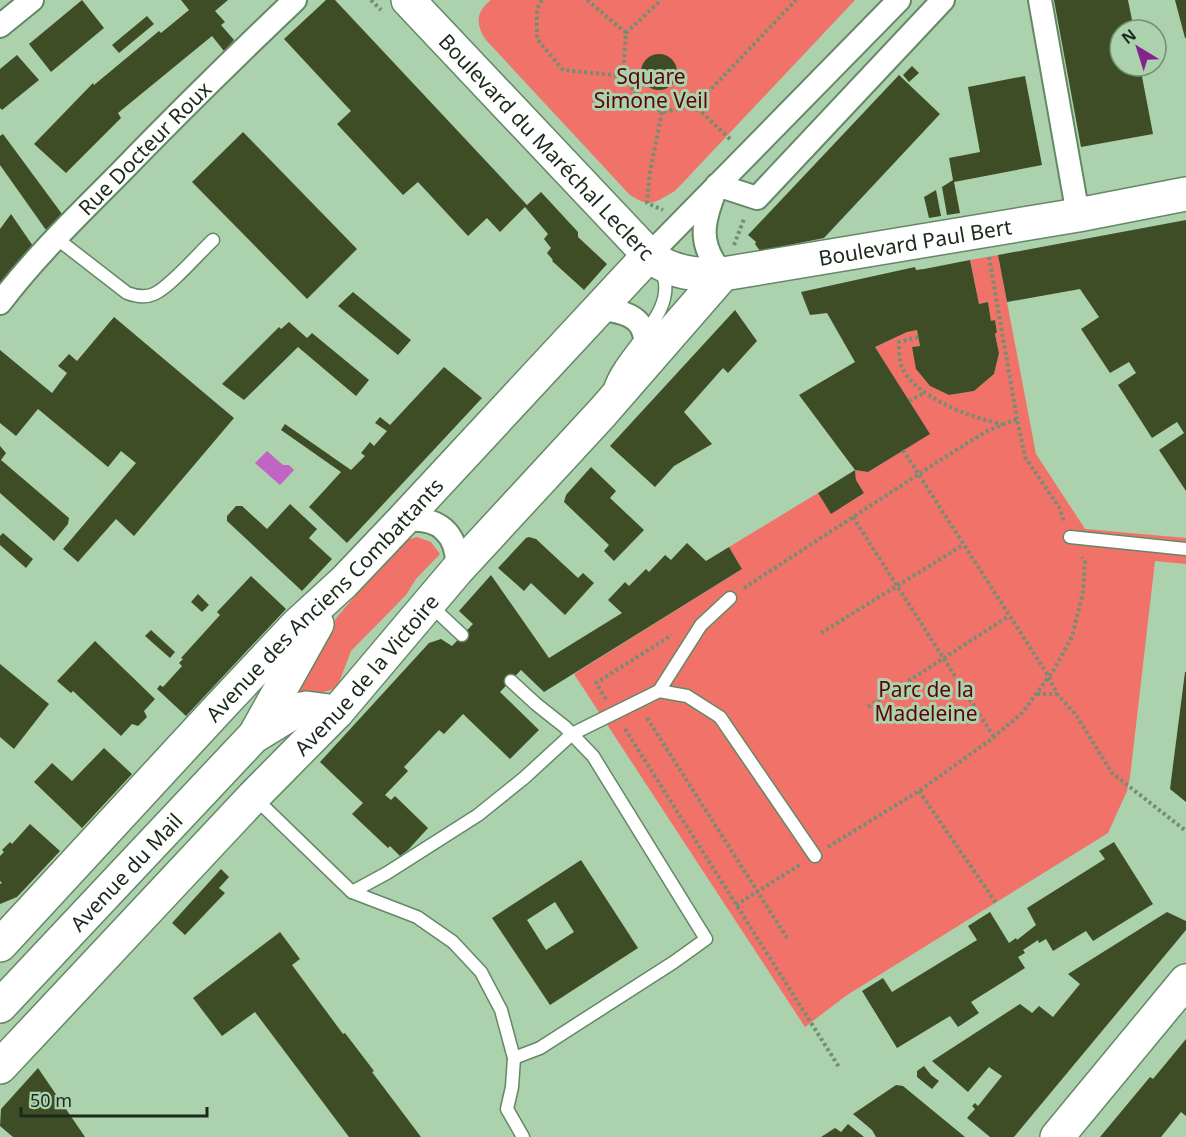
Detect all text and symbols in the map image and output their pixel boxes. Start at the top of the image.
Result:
north arrow [1108,18,1168,78]
text: N [1117,24,1141,49]
street label: Boulevard du Maréchal Leclerc [433,27,661,266]
park label: Square Simone Veil [594,62,708,114]
street label: Rue Docteur Roux [72,75,217,221]
street label: Boulevard Paul Bert [816,212,1014,272]
street label: Avenue des Anciens Combattants [199,472,449,727]
street label: Avenue de la Victoire [288,588,445,761]
park label: Parc de la Madeleine [874,675,978,727]
street label: Avenue du Mail [64,807,188,937]
scale bar [21,1080,207,1118]
text: 50 m [30,1088,72,1112]

